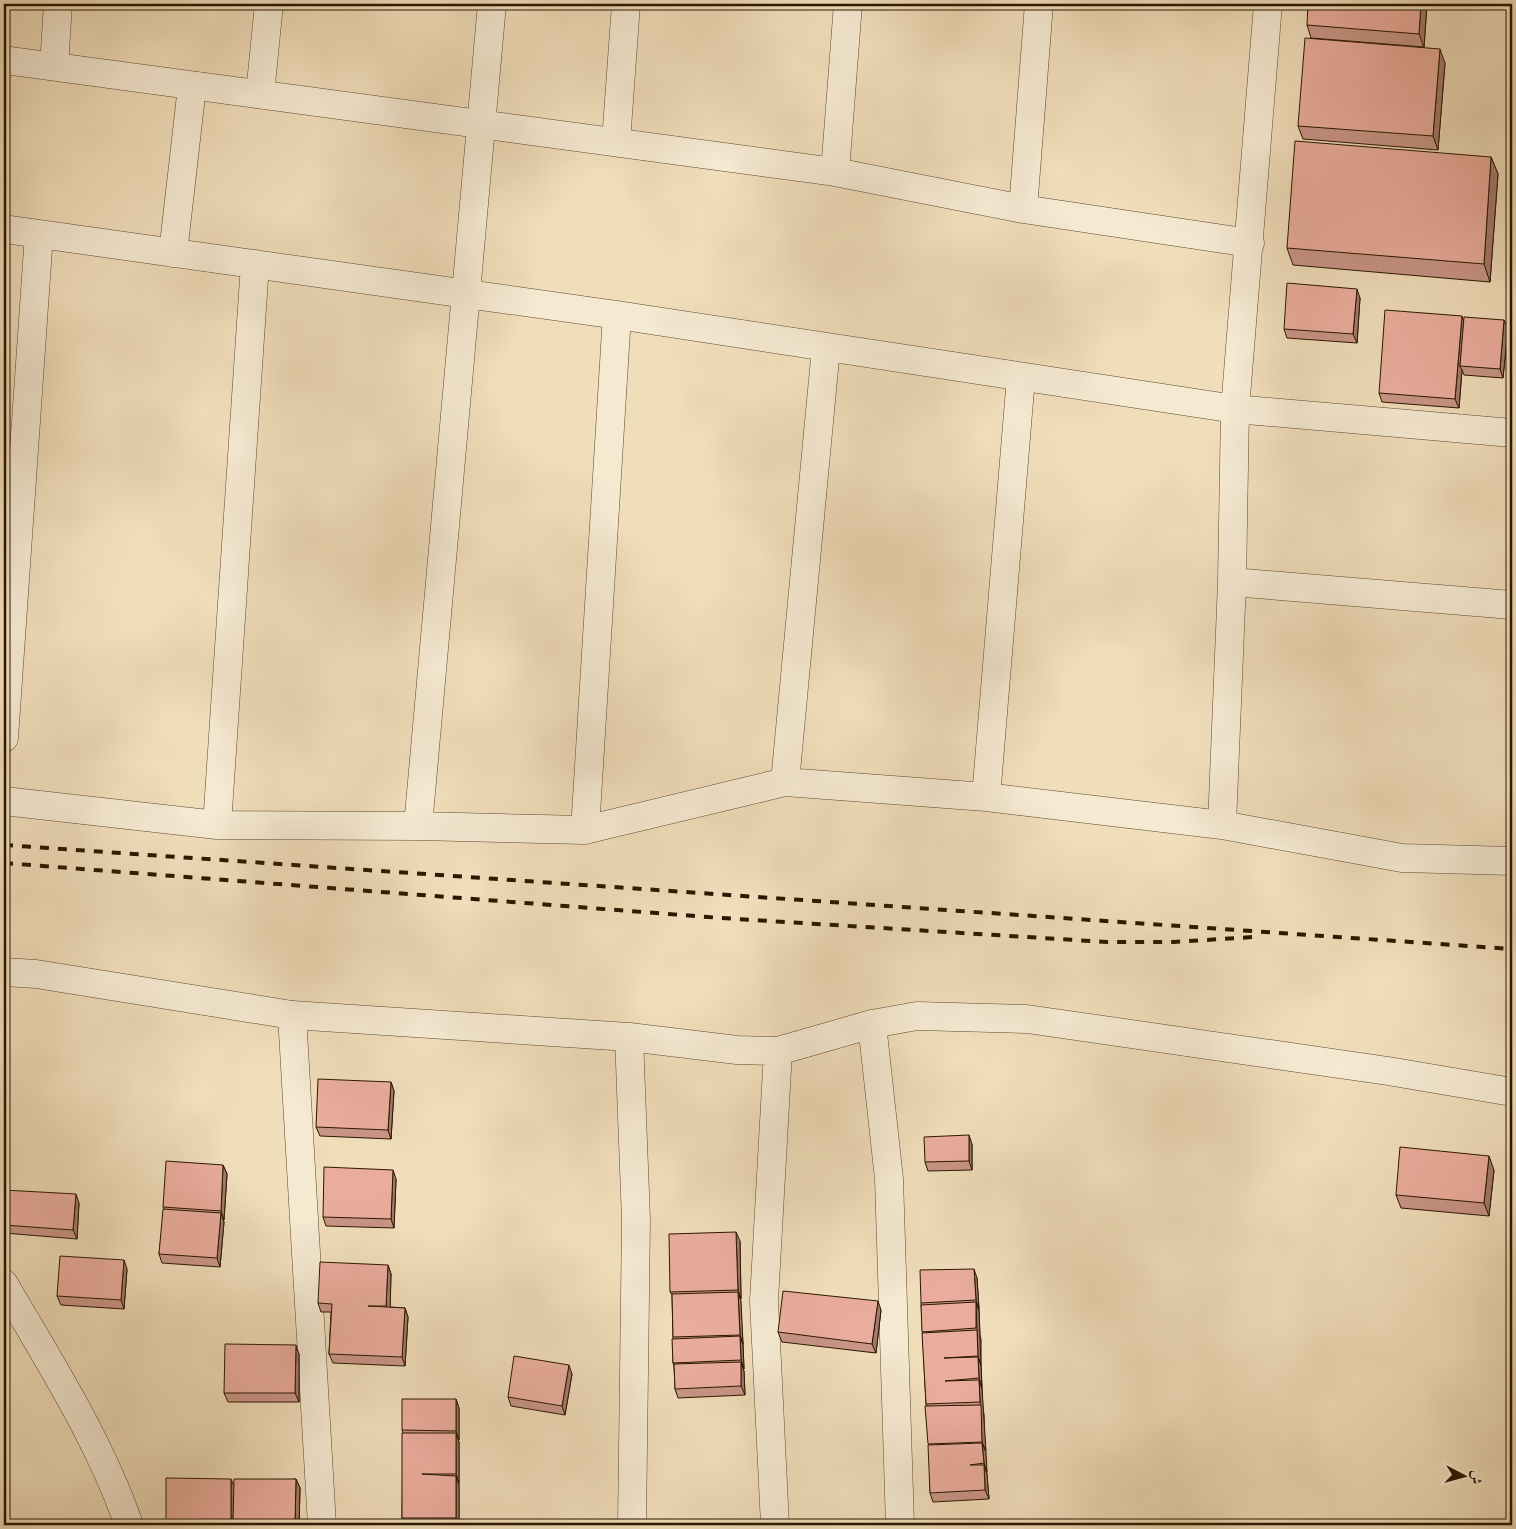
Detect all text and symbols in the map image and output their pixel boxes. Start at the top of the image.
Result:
north arrow [1438,1452,1488,1502]
text: ش [1467,1470,1486,1485]

